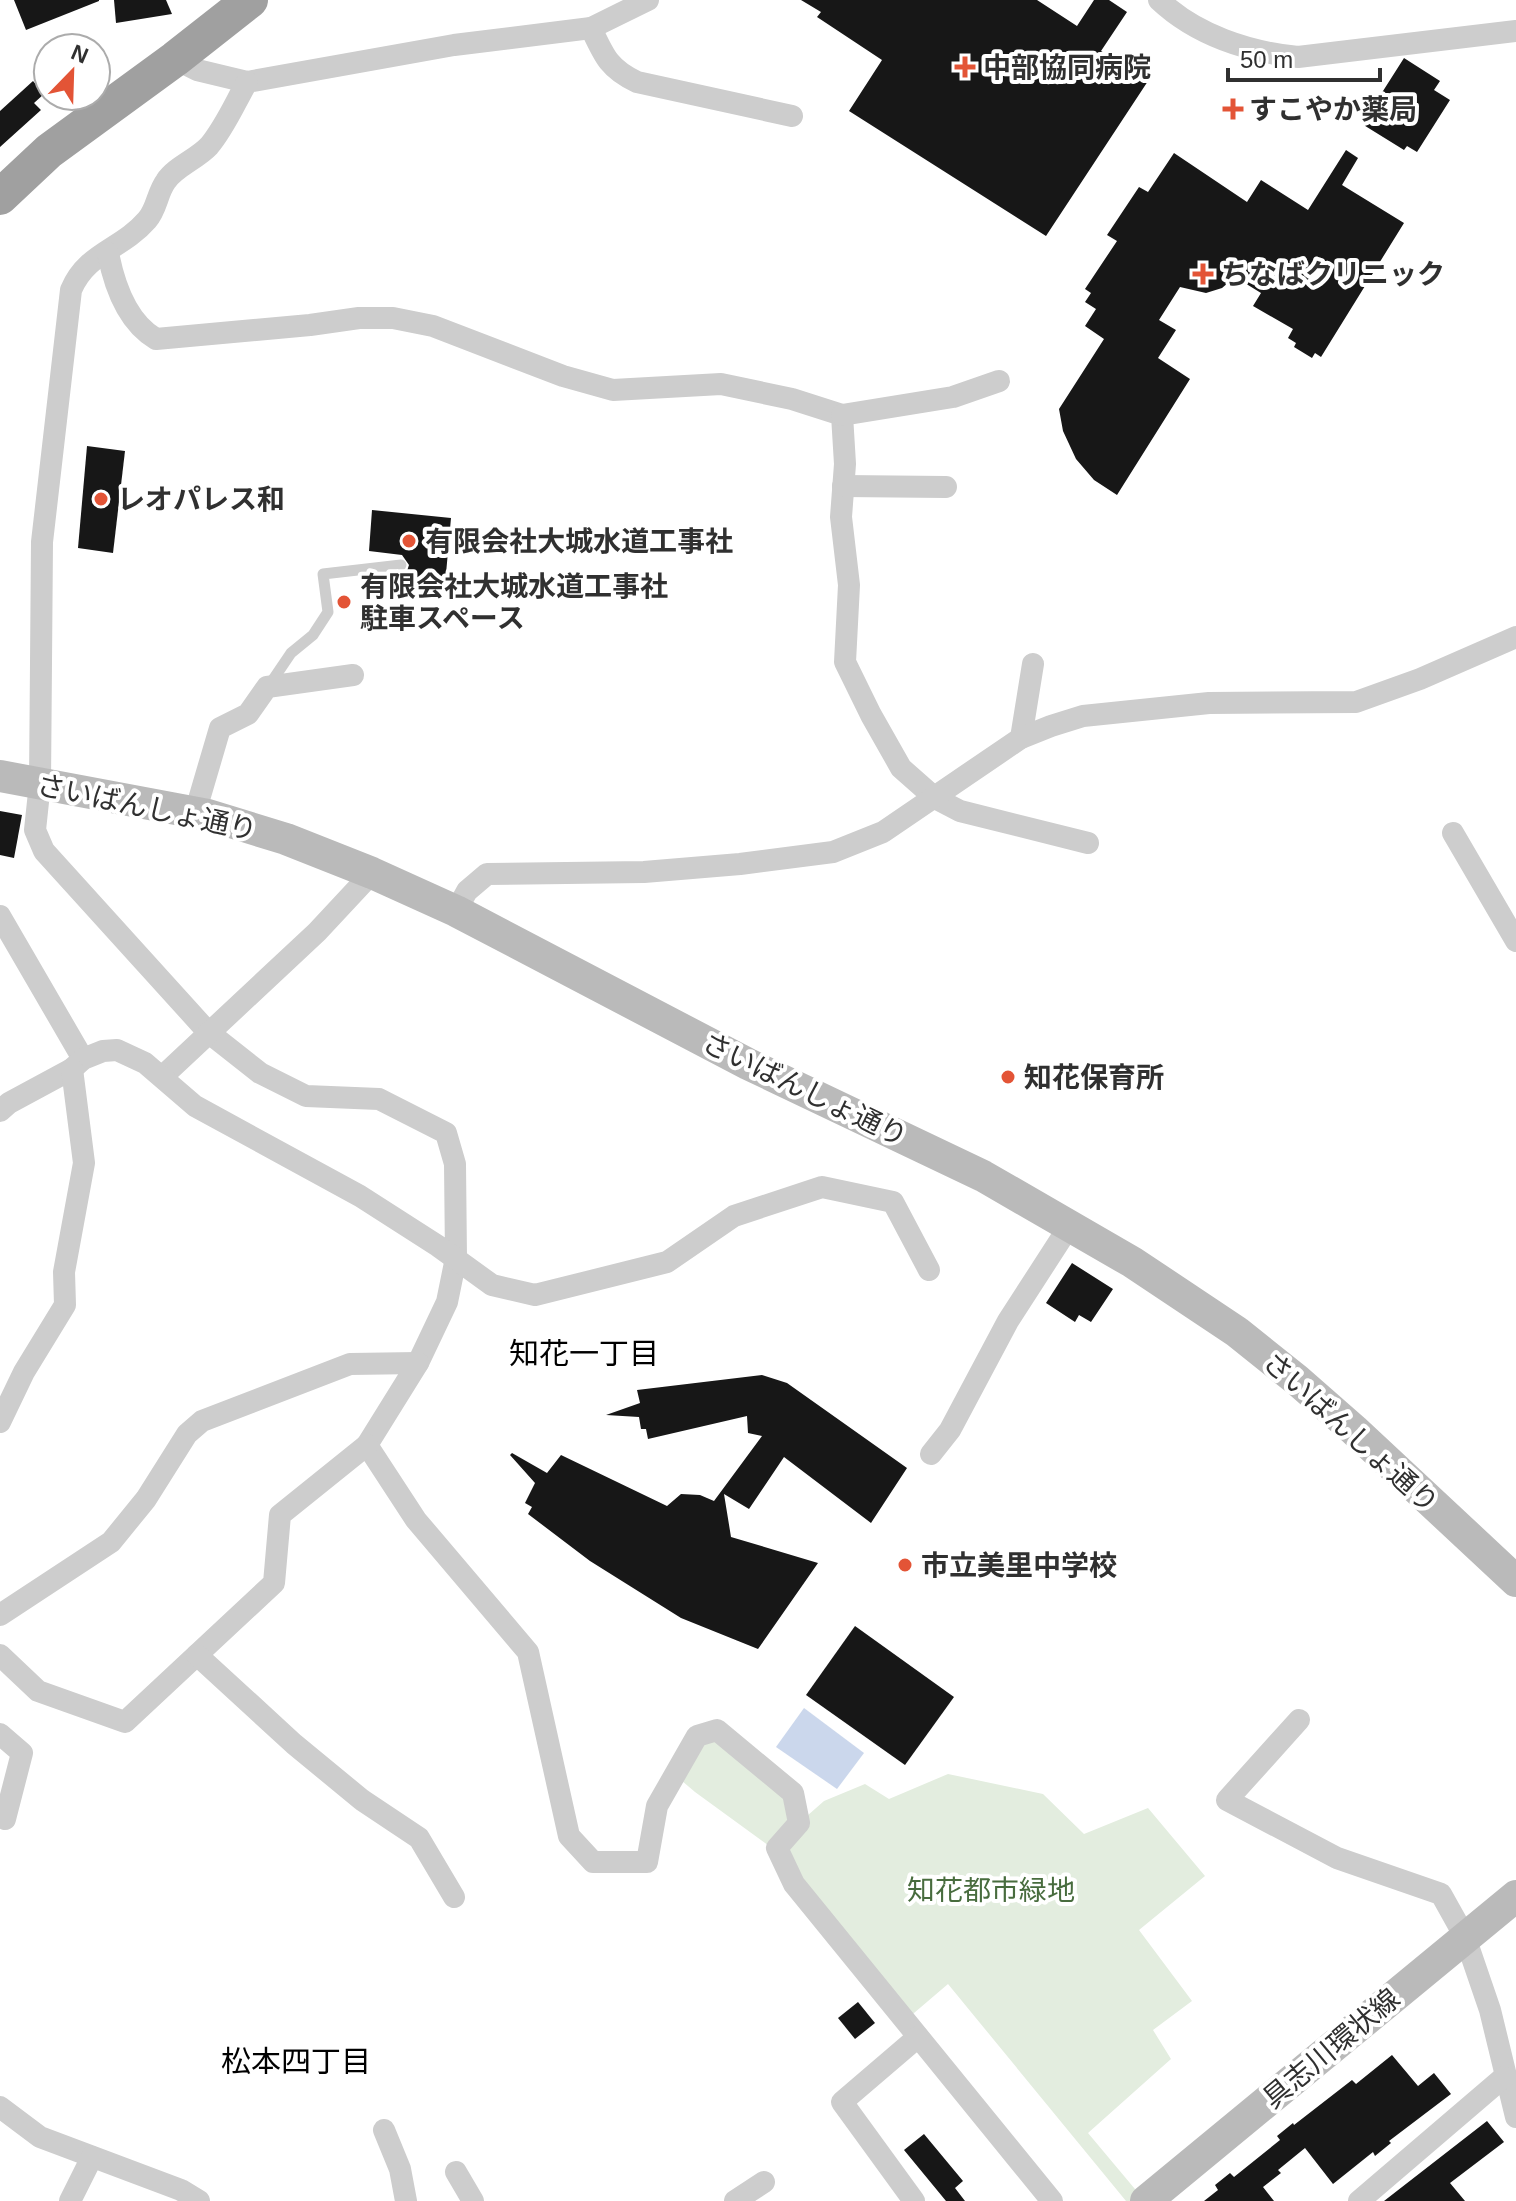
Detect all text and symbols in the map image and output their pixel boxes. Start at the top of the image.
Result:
north arrow [32,32,112,112]
scale bar [1228,32,1380,82]
text: N [67,39,92,69]
text: 50 m [1240,46,1293,73]
place label: 中部協同病院 [983,52,1151,83]
marker: 中部協同病院 [954,56,976,78]
place label: すこやか薬局 [1249,94,1417,125]
marker: すこやか薬局 [1224,100,1242,118]
place label: ちなばクリニック [1221,259,1445,290]
marker: ちなばクリニック [1192,263,1214,285]
place label: レオパレス和 [117,484,285,515]
marker: レオパレス和 [92,490,110,508]
place label: 有限会社大城水道工事社 [425,526,733,557]
marker: 有限会社大城水道工事社 [400,532,418,550]
place label: 有限会社大城水道工事社 駐車スペース [360,571,668,634]
marker: 有限会社大城水道工事社 駐車スペース [335,593,353,611]
street label: さいばんしょ通り [34,769,260,846]
street label: さいばんしょ通り [697,1026,912,1152]
place label: 知花保育所 [1024,1062,1164,1093]
marker: 知花保育所 [999,1068,1017,1086]
district label: 知花一丁目 [509,1337,659,1370]
street label: さいばんしょ通り [1257,1346,1444,1519]
place label: 市立美里中学校 [921,1550,1117,1581]
marker: 市立美里中学校 [896,1556,914,1574]
park label: 知花都市緑地 [907,1875,1075,1906]
street label: 具志川環状線 [1257,1983,1406,2114]
district label: 松本四丁目 [221,2045,371,2078]

